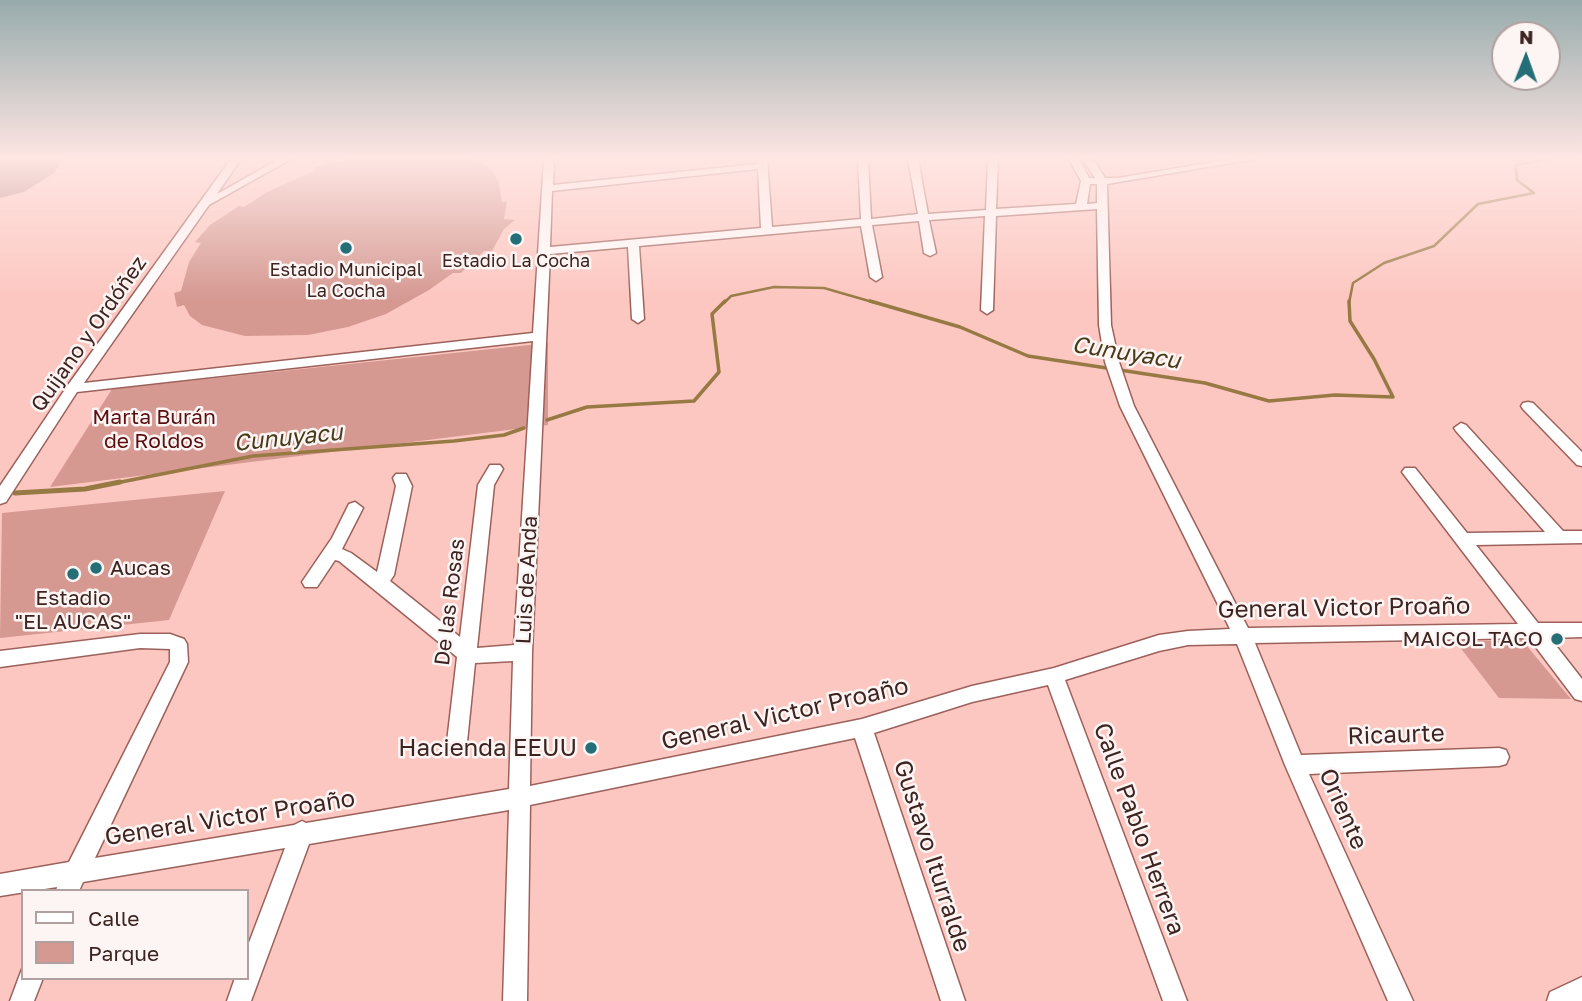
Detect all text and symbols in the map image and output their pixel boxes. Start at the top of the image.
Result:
north arrow [1491,21,1561,91]
text: N [1519,25,1534,48]
marker: Estadio La Cocha [508,231,524,247]
marker: Estadio Municipal La Cocha [338,240,354,256]
place label: Estadio La Cocha [442,250,590,272]
street label: Quijano y Ordóñez [26,251,152,417]
place label: Estadio Municipal La Cocha [270,259,422,302]
water label: Cunuyacu [1070,331,1182,375]
park label: Marta Burán de Roldos [92,404,216,454]
water label: Cunuyacu [232,419,344,457]
street label: Luis de Anda [511,515,543,645]
street label: De las Rosas [430,537,470,667]
place label: Aucas [110,555,171,581]
marker: Aucas [88,560,104,576]
marker: Estadio "EL AUCAS" [65,566,81,582]
place label: Estadio "EL AUCAS" [15,585,131,635]
street label: General Victor Proaño [1217,591,1471,625]
place label: MAICOL TACO [1402,626,1543,652]
marker: MAICOL TACO [1549,631,1565,647]
street label: General Victor Proaño [659,672,911,756]
street label: Calle Pablo Herrera [1087,719,1191,939]
street label: Ricaurte [1347,719,1445,751]
place label: Hacienda EEUU [398,734,577,762]
marker: Hacienda EEUU [583,740,599,756]
street label: Gustavo Iturralde [887,756,977,956]
street label: Oriente [1312,764,1374,854]
street label: General Victor Proaño [103,784,357,852]
legend [21,889,248,980]
text: Calle [88,905,140,931]
text: Parque [88,940,159,966]

